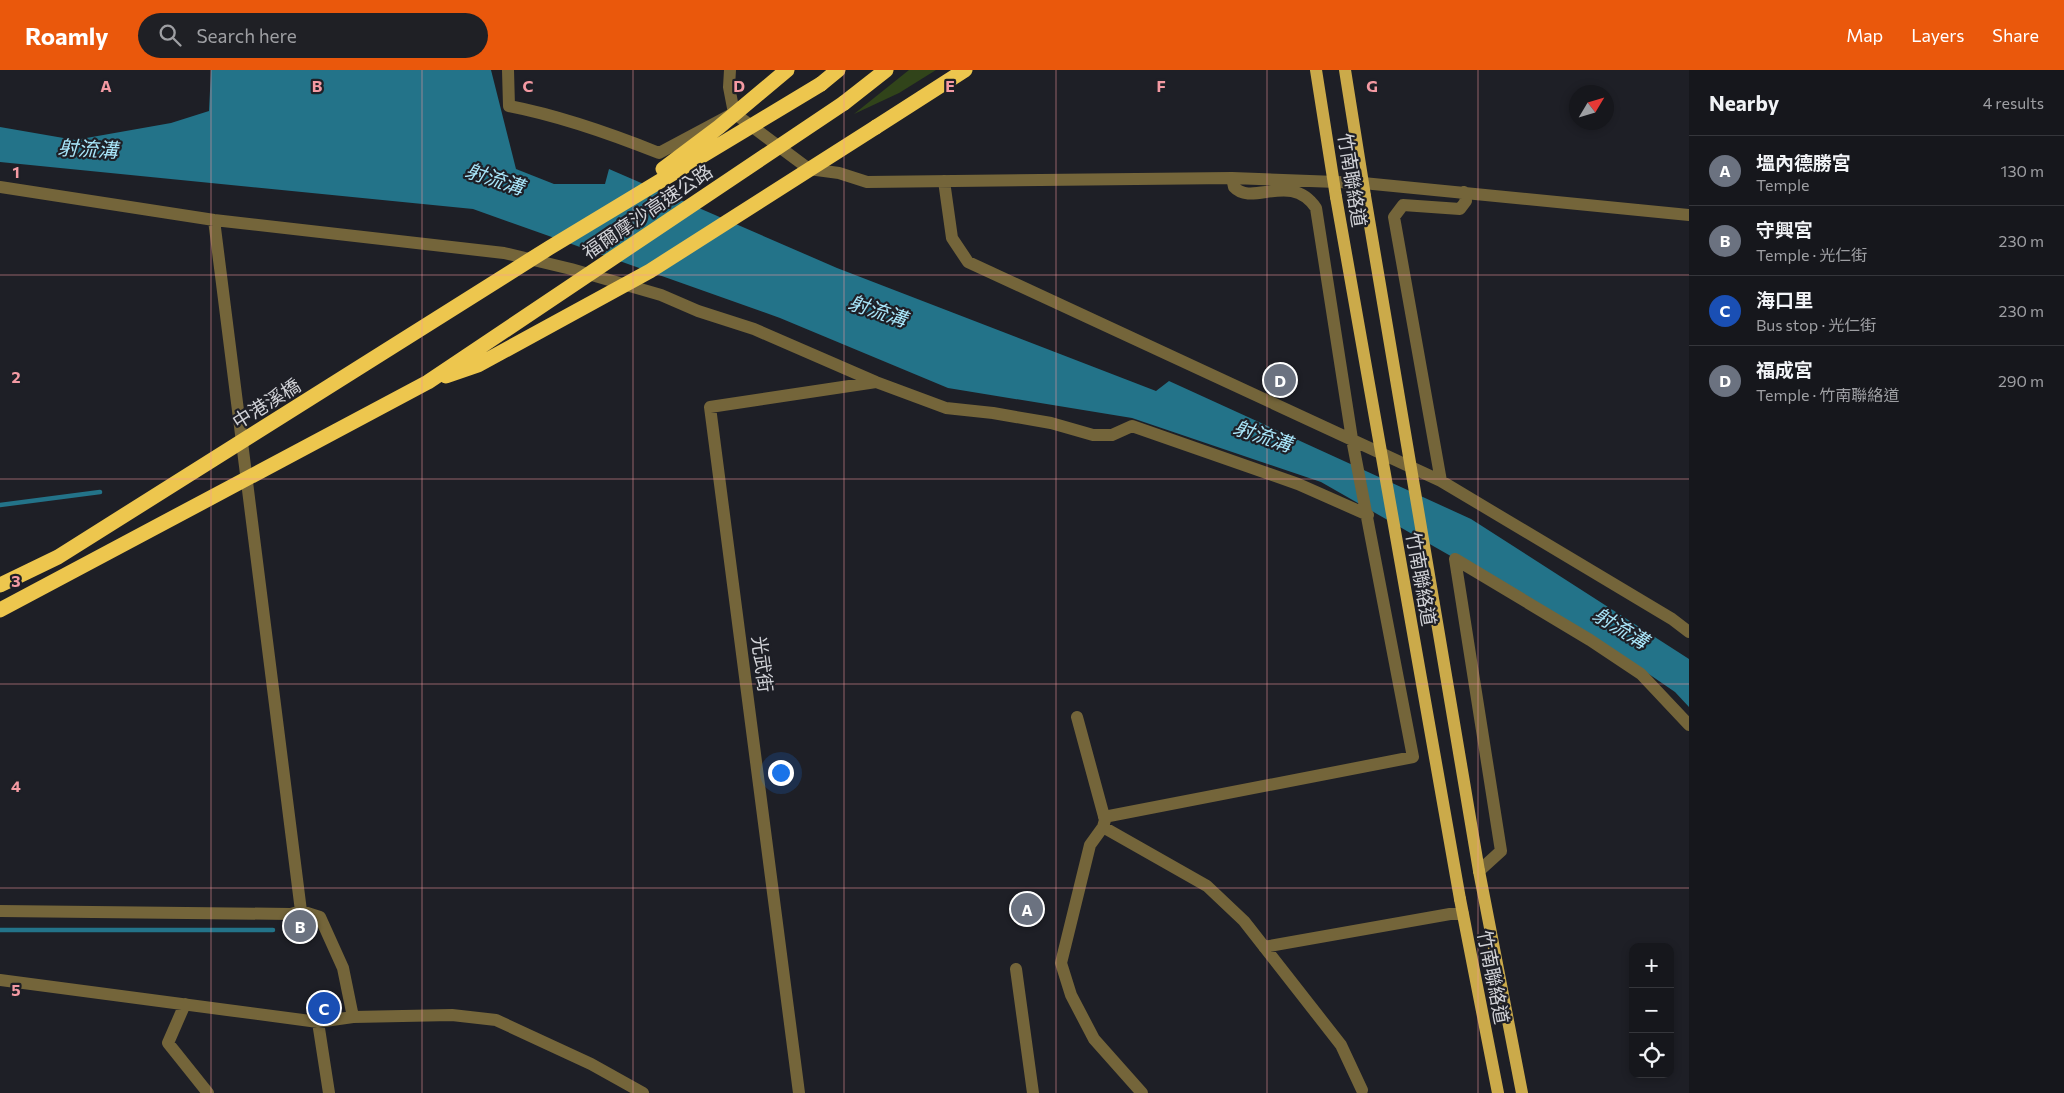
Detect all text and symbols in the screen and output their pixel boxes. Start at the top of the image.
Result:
search box [138,13,488,58]
text: Roamly [25,21,108,50]
icon: search [156,21,184,49]
text: Search here [196,24,297,47]
text: Map [1846,24,1883,46]
text: Layers [1911,24,1964,46]
text: Share [1992,24,2039,46]
text: A [100,76,112,95]
text: B [312,76,323,95]
text: C [523,76,534,95]
text: D [733,76,745,95]
text: E [945,76,955,95]
text: F [1156,76,1166,95]
text: G [1366,76,1378,95]
north arrow [1569,85,1614,130]
text: Nearby [1709,90,1779,115]
text: 4 results [1983,93,2044,112]
street label: 竹南聯絡道 [1334,131,1372,229]
water label: 射流溝 [57,134,122,162]
text: 塭內德勝宮 [1756,151,1851,174]
water label: 射流溝 [463,157,530,200]
street label: 福爾摩沙高速公路 [578,159,716,263]
text: A [1719,161,1731,180]
text: 130 m [2001,161,2044,180]
text: 1 [12,162,20,181]
text: Temple [1756,175,1809,194]
text: 守興宮 [1756,218,1813,241]
text: B [1720,231,1730,250]
text: 230 m [1999,231,2044,250]
text: Temple · 光仁街 [1756,245,1867,264]
text: 海口里 [1756,288,1813,311]
water label: 射流溝 [846,289,913,332]
text: C [1720,301,1730,320]
text: 230 m [1999,301,2044,320]
text: Bus stop · 光仁街 [1756,315,1876,334]
text: 福成宮 [1756,358,1813,381]
pin: D [1264,361,1296,399]
text: 2 [11,367,21,386]
text: D [1719,371,1731,390]
text: 290 m [1998,371,2044,390]
street label: 中港溪橋 [228,373,304,433]
text: Temple · 竹南聯絡道 [1756,385,1899,404]
water label: 射流溝 [1231,414,1298,457]
street label: 竹南聯絡道 [1402,530,1442,628]
text: 3 [11,571,21,590]
water label: 射流溝 [1589,601,1655,654]
street label: 光武街 [748,634,778,694]
your location [768,760,794,786]
text: 4 [11,776,21,795]
pin: A [1011,890,1043,928]
pin: B [284,907,316,945]
street label: 竹南聯絡道 [1474,928,1514,1026]
map controls [1629,943,1674,1078]
button: + [1629,943,1674,988]
text: 5 [11,980,21,999]
button: − [1629,988,1674,1033]
pin: C [308,989,340,1027]
button: locate [1629,1033,1674,1078]

